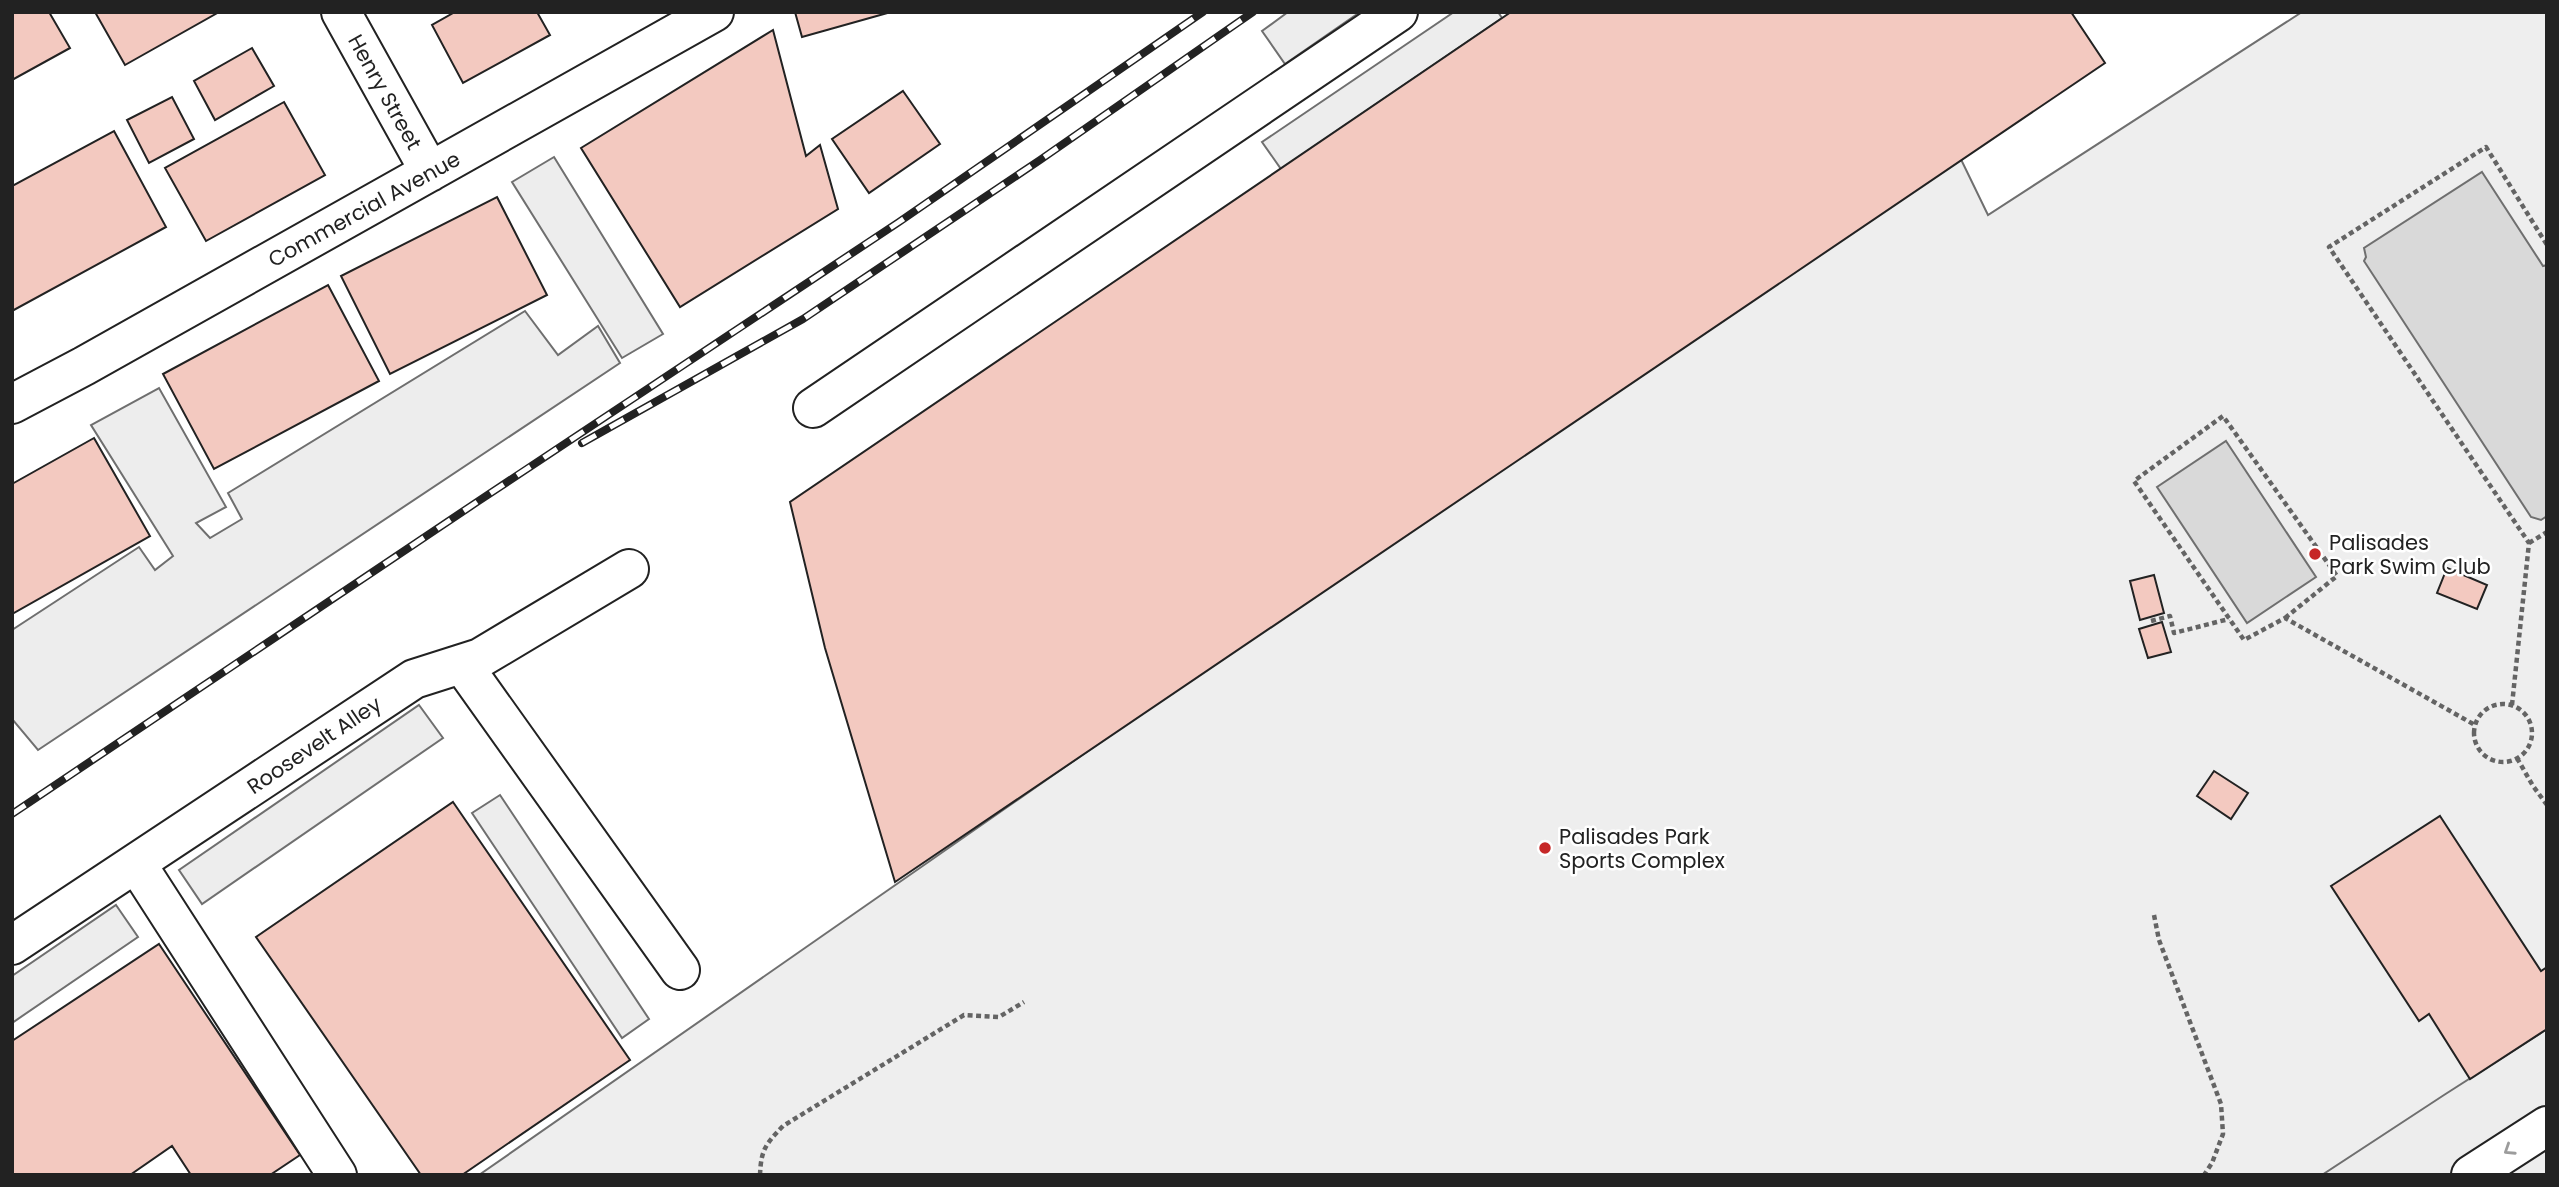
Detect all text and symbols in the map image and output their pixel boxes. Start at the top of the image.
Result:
street label: Henry Street [341,29,429,155]
street label: Commercial Avenue [263,144,465,274]
place label: Palisades Park Swim Club [2329,528,2491,581]
marker: Palisades Park Swim Club [2307,546,2323,562]
street label: Roosevelt Alley [241,689,387,801]
place label: Palisades Park Sports Complex [1559,822,1725,875]
marker: Palisades Park Sports Complex [1537,840,1553,856]
one-way arrow [2504,1142,2517,1155]

